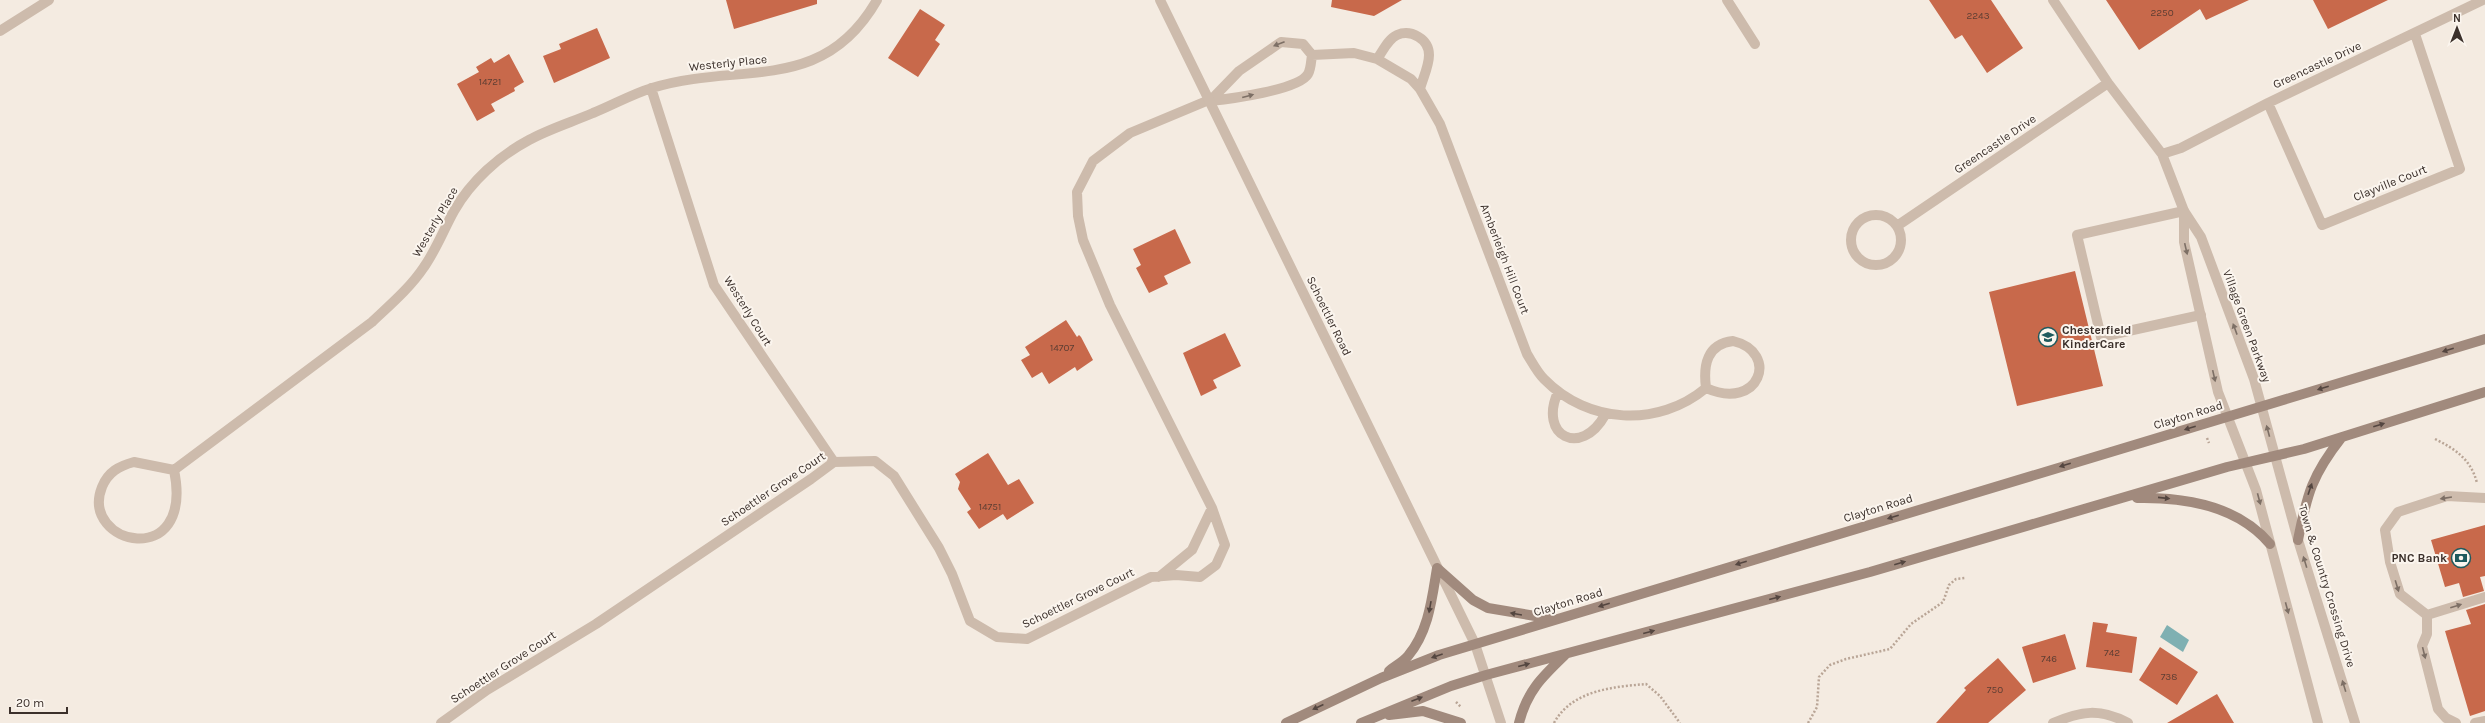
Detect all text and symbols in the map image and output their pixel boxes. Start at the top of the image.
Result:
house number: 2250 [2150,7,2174,19]
north arrow [2437,8,2477,48]
house number: 2243 [1966,10,1990,22]
text: N [2453,12,2461,25]
street label: Greencastle Drive [2271,38,2363,92]
one-way arrow [1273,41,1285,47]
street label: Westerly Place [688,52,768,74]
house number: 14721 [479,76,501,88]
one-way arrow [1243,93,1255,99]
street label: Greencastle Drive [1951,111,2039,177]
street label: Clayville Court [2351,162,2429,204]
street label: Westerly Place [409,184,461,260]
street label: Amberleigh Hill Court [1478,202,1533,317]
one-way arrow [2183,243,2189,255]
street label: Village Green Parkway [2220,268,2274,385]
street label: Westerly Court [721,274,775,349]
street label: Schoettler Road [1304,274,1354,358]
place label: Chesterfield KinderCare [2062,323,2131,351]
one-way arrow [2232,323,2238,335]
school or university icon: Chesterfield KinderCare [2037,326,2059,348]
house number: 14707 [1050,342,1074,354]
one-way arrow [2441,347,2453,353]
one-way arrow [2212,370,2218,382]
one-way arrow [2317,385,2329,391]
street label: Clayton Road [2152,398,2224,432]
one-way arrow [2373,422,2385,428]
one-way arrow [2184,425,2196,431]
one-way arrow [2264,425,2270,437]
street label: Schoettler Grove Court [718,449,828,529]
one-way arrow [2059,462,2071,468]
one-way arrow [2307,482,2313,494]
street label: Clayton Road [1842,491,1914,525]
one-way arrow [2256,493,2262,506]
one-way arrow [2158,495,2170,502]
one-way arrow [2440,495,2452,501]
house number: 14751 [979,501,1001,513]
street label: Town & Country Crossing Drive [2296,503,2358,669]
one-way arrow [1886,514,1898,520]
bank icon: PNC Bank [2450,547,2472,569]
place label: PNC Bank [2391,551,2447,565]
one-way arrow [2302,555,2308,567]
one-way arrow [1735,560,1747,566]
one-way arrow [1894,560,1906,566]
street label: Schoettler Grove Court [1020,565,1137,631]
one-way arrow [2394,580,2400,592]
street label: Clayton Road [1532,585,1604,619]
one-way arrow [1769,595,1781,601]
one-way arrow [1427,601,1433,613]
one-way arrow [1597,602,1609,608]
one-way arrow [2285,602,2291,615]
one-way arrow [2450,603,2462,609]
one-way arrow [1510,610,1522,616]
street label: Schoettler Grove Court [448,627,559,706]
one-way arrow [1644,629,1656,635]
house number: 742 [2104,647,2120,659]
one-way arrow [2421,647,2427,659]
one-way arrow [1431,653,1443,659]
house number: 746 [2041,653,2057,665]
one-way arrow [1518,662,1530,668]
house number: 738 [2161,671,2177,683]
one-way arrow [2341,679,2347,691]
house number: 750 [1987,684,2003,696]
scale bar [10,689,67,715]
text: 20 m [16,696,44,710]
one-way arrow [1412,696,1424,702]
one-way arrow [1312,704,1324,710]

